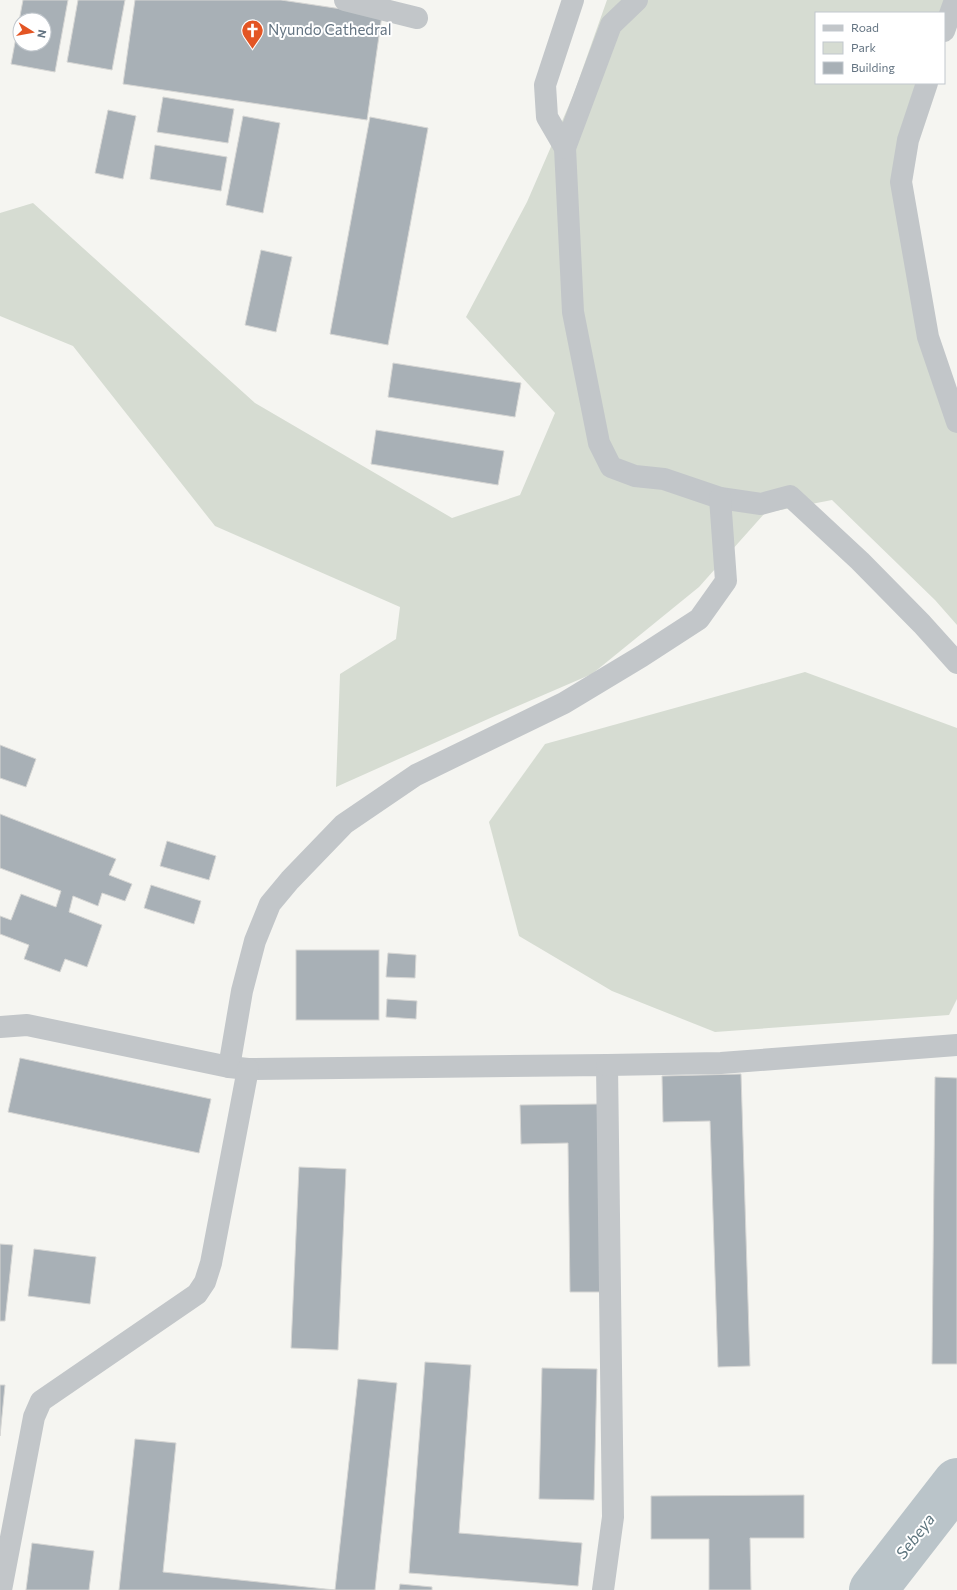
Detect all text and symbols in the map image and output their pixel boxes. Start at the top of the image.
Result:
north arrow [12,12,52,52]
legend [815,12,945,84]
church icon: Nyundo Cathedral [240,17,266,50]
place label: Nyundo Cathedral [268,20,391,38]
text: Road [851,20,879,34]
text: N [35,29,49,39]
text: Park [851,40,877,54]
text: Building [851,60,895,74]
water label: Sebeya [891,1509,938,1562]

